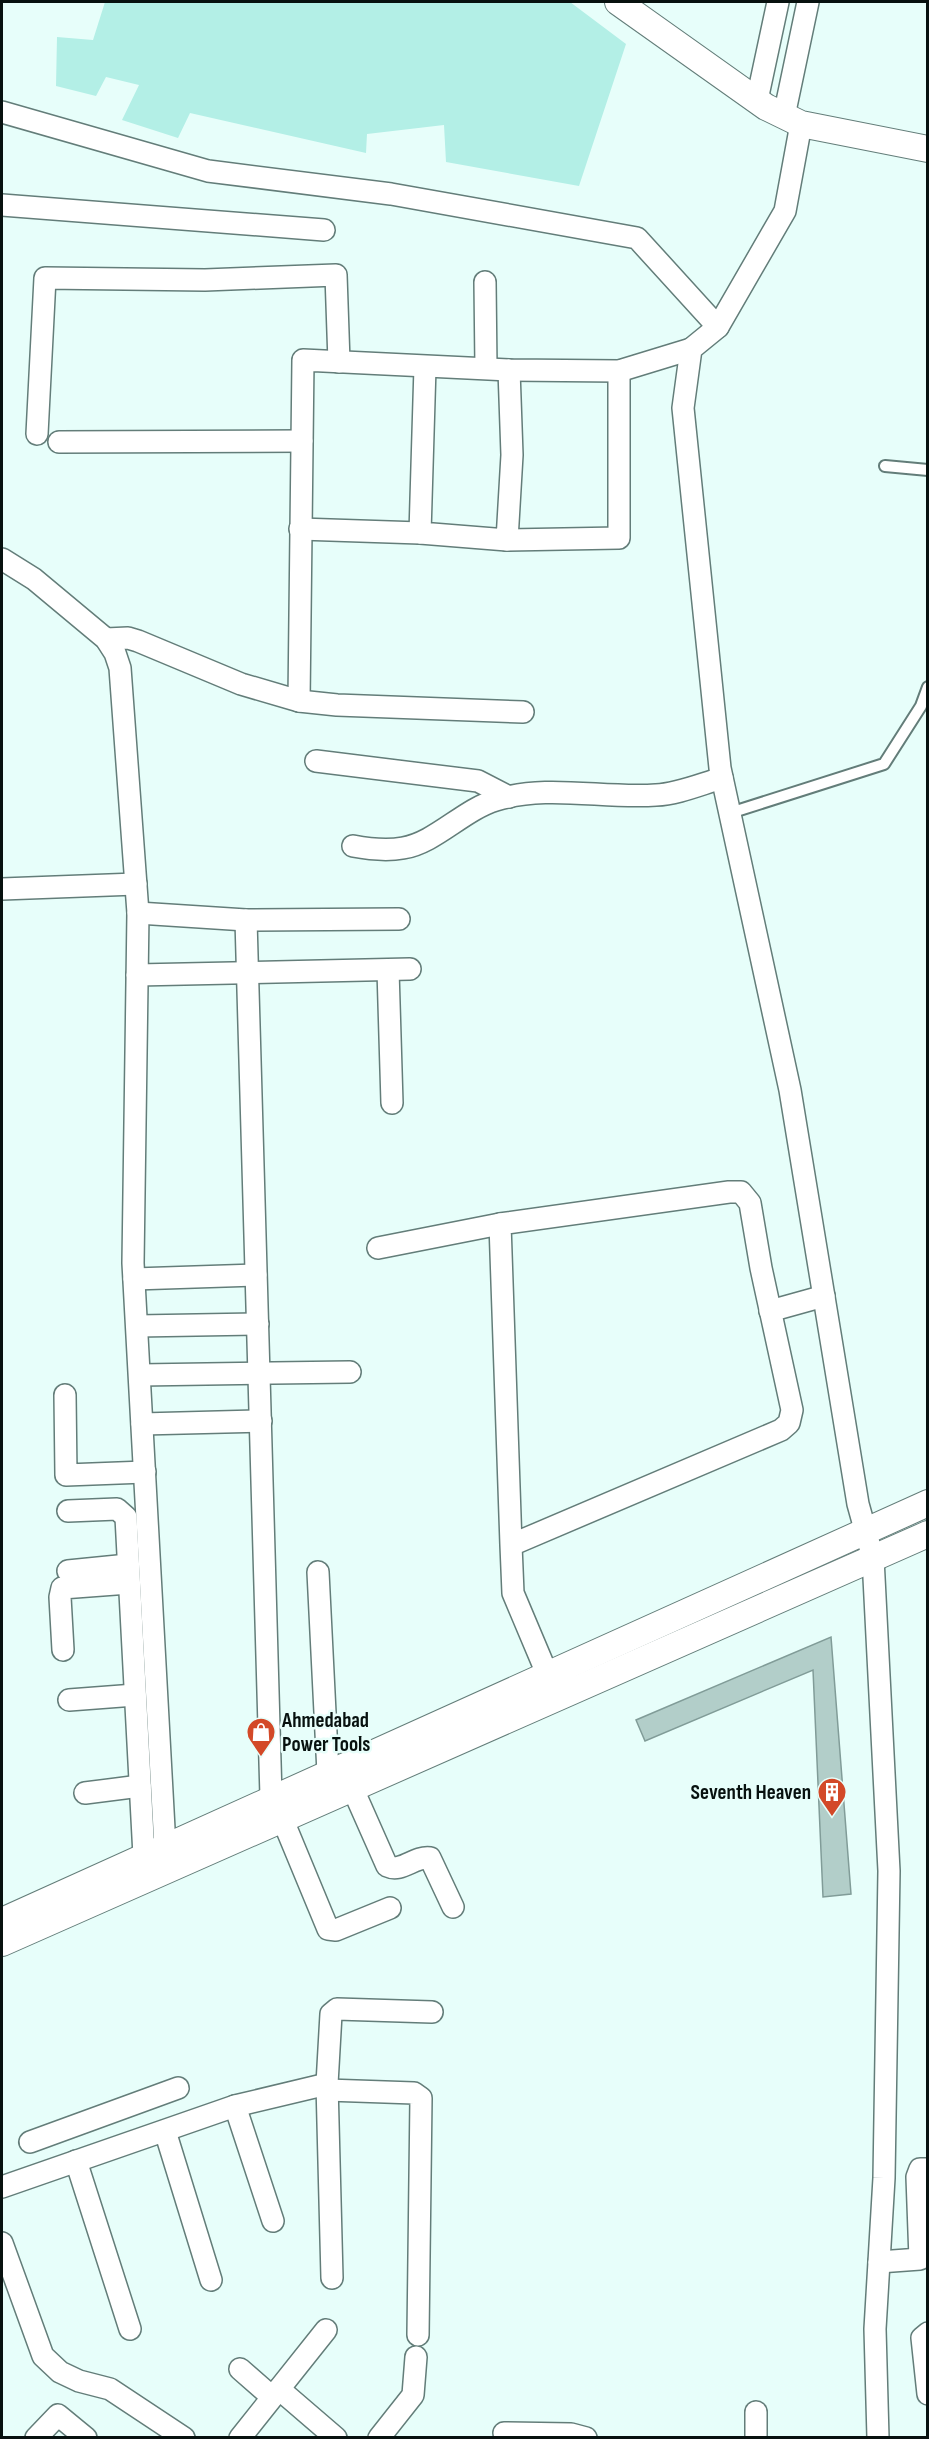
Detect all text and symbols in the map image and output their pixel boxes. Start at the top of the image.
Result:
place label: Ahmedabad Power Tools [281,1708,370,1757]
shop icon: Ahmedabad Power Tools [245,1716,277,1758]
building icon: Seventh Heaven [816,1776,848,1818]
place label: Seventh Heaven [691,1780,811,1805]

